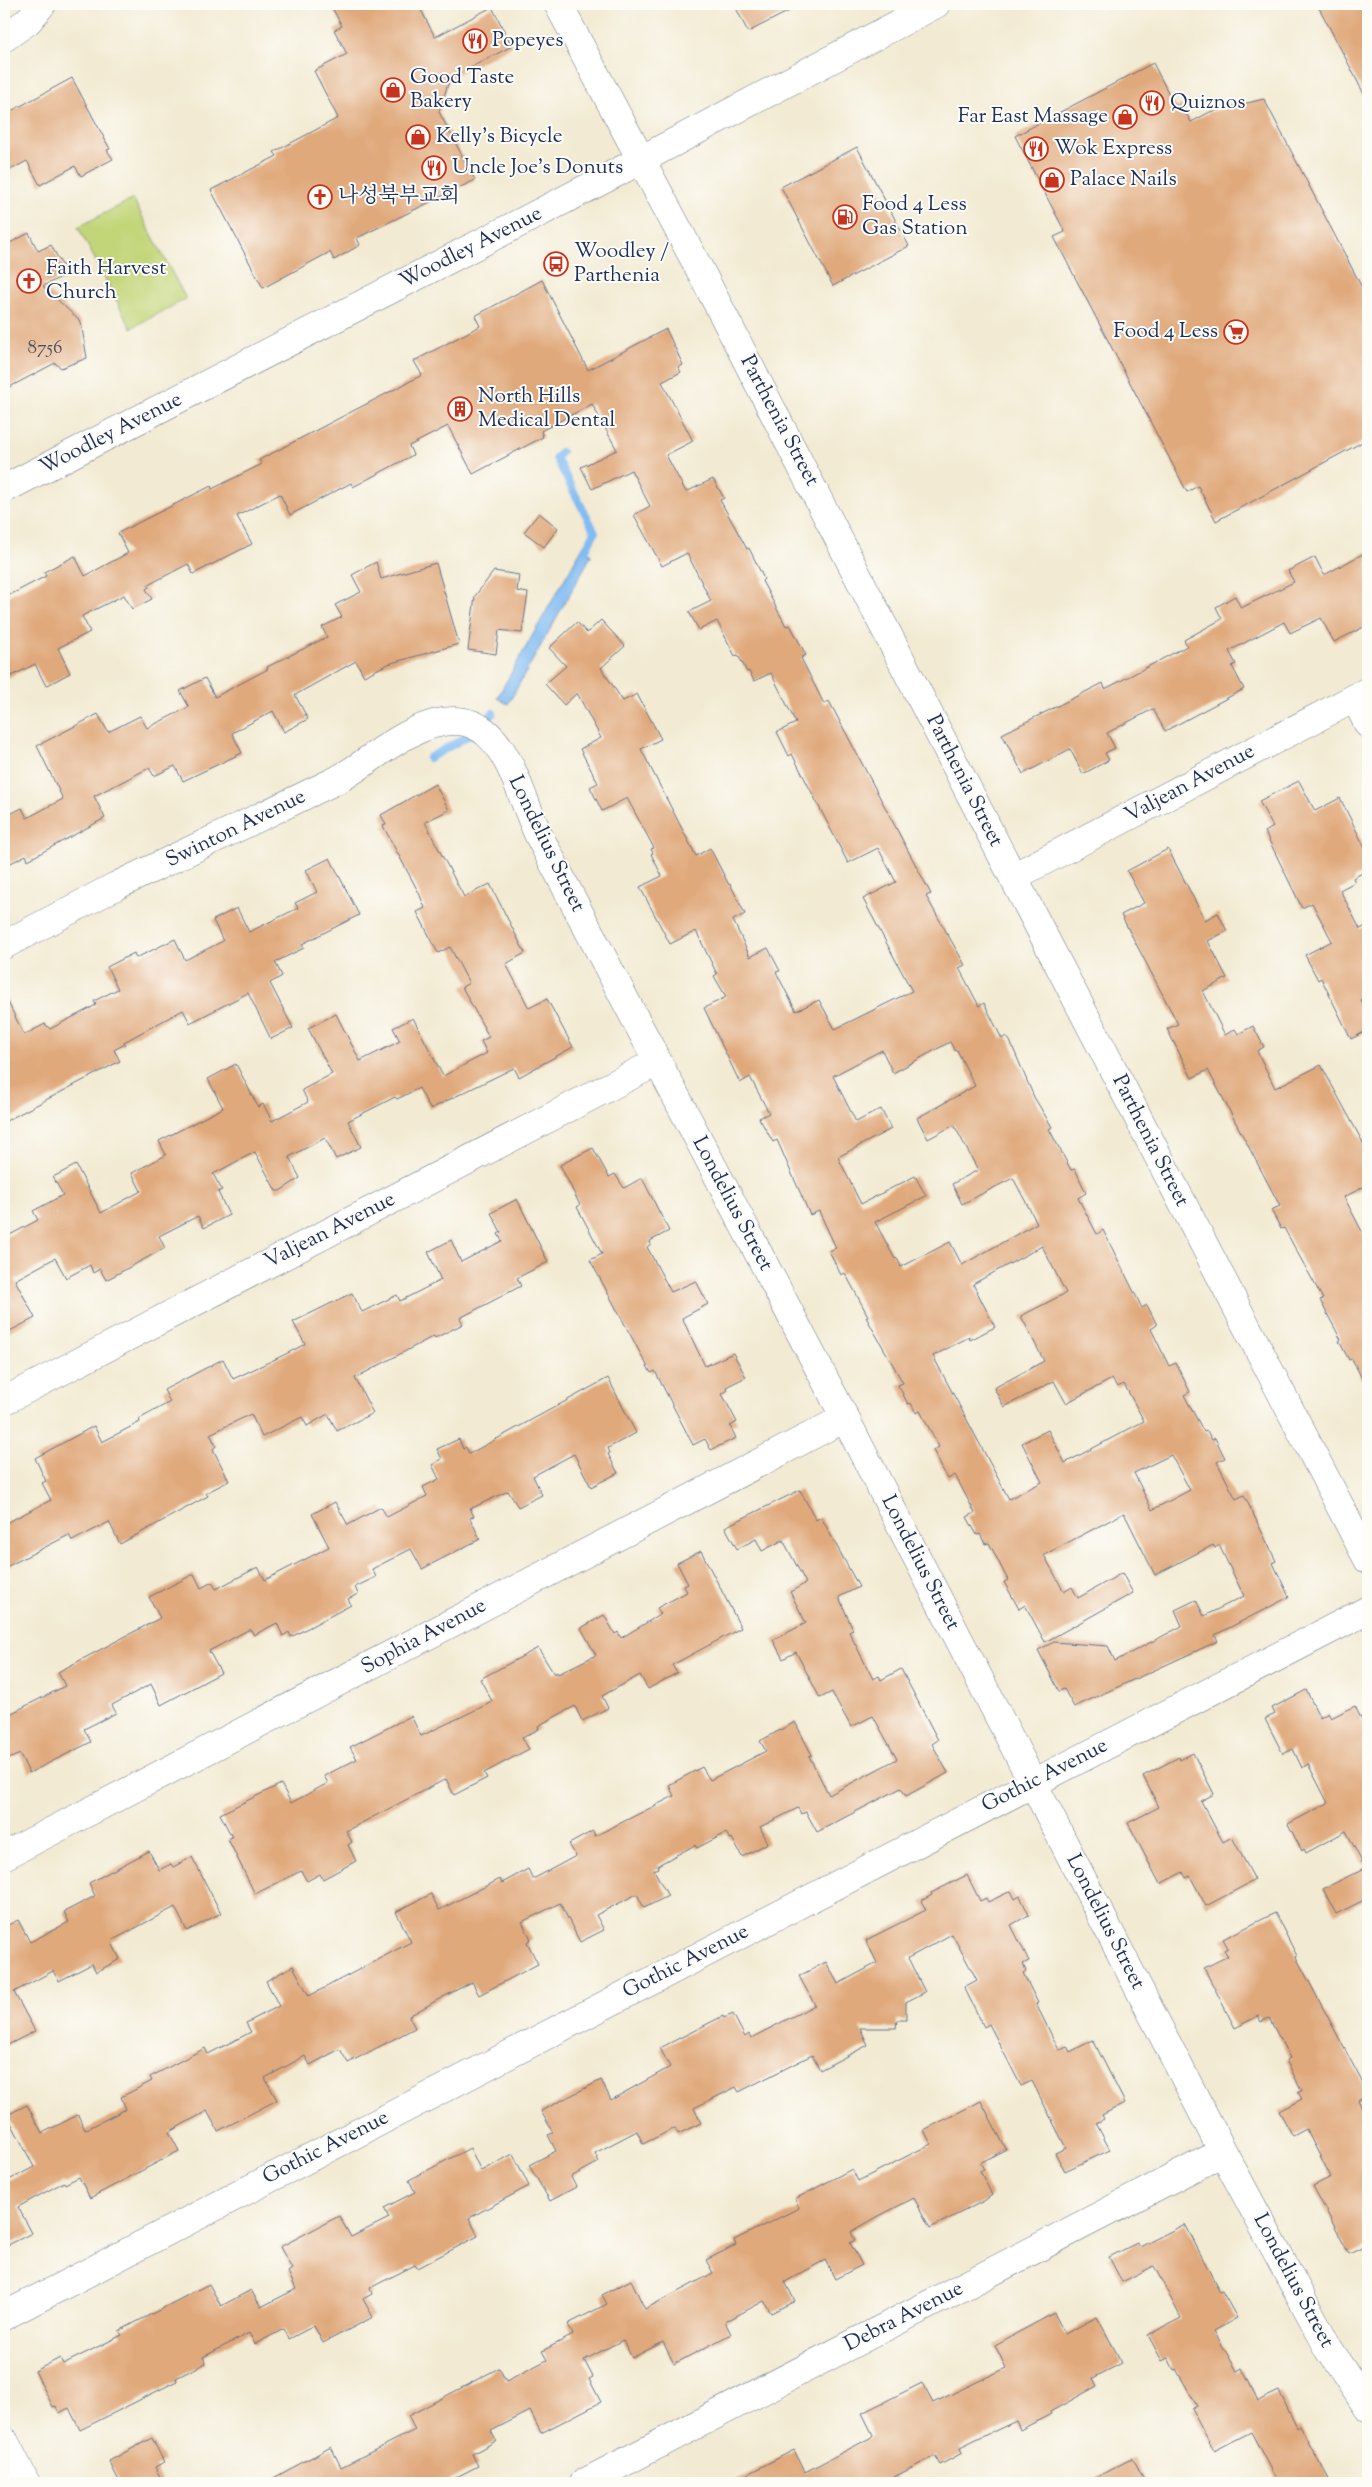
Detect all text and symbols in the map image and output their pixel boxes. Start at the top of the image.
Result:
place label: Popeyes [492,26,563,56]
restaurant icon: Popeyes [462,28,488,54]
place label: Good Taste Bakery [410,63,514,117]
shop icon: Good Taste Bakery [380,77,406,103]
place label: Quiznos [1170,88,1246,118]
restaurant icon: Quiznos [1139,90,1165,116]
place label: Far East Massage [958,102,1108,132]
shop icon: Far East Massage [1112,104,1138,130]
place label: Kelly's Bicycle [436,122,562,152]
shop icon: Kelly's Bicycle [405,124,431,150]
place label: Wok Express [1054,134,1172,164]
restaurant icon: Wok Express [1023,136,1049,162]
place label: Uncle Joe's Donuts [452,153,623,183]
restaurant icon: Uncle Joe's Donuts [421,155,447,181]
place label: Palace Nails [1070,165,1177,195]
shop icon: Palace Nails [1039,167,1065,193]
place label: 나성북부교회 [338,182,460,212]
church icon: 나성북부교회 [307,184,333,210]
place label: Food 4 Less Gas Station [862,190,968,244]
street label: Woodley Avenue [395,199,547,297]
fuel station icon: Food 4 Less Gas Station [832,204,858,230]
place label: Woodley / Parthenia [574,237,669,291]
bus stop icon: Woodley / Parthenia [543,251,569,277]
place label: Faith Harvest Church [46,254,166,308]
church icon: Faith Harvest Church [16,268,42,294]
place label: Food 4 Less [1113,317,1218,347]
supermarket icon: Food 4 Less [1223,319,1249,345]
house number: 8756 [28,335,62,362]
street label: Parthenia Street [732,350,826,492]
place label: North Hills Medical Dental [478,382,615,436]
street label: Woodley Avenue [35,385,187,483]
building icon: North Hills Medical Dental [447,396,473,422]
street label: Parthenia Street [918,710,1010,852]
street label: Valjean Avenue [1120,737,1260,831]
street label: Londelius Street [500,771,592,917]
street label: Swinton Avenue [161,782,311,876]
street label: Parthenia Street [1104,1070,1196,1212]
street label: Londelius Street [684,1131,780,1277]
street label: Valjean Avenue [259,1185,401,1277]
street label: Londelius Street [873,1490,967,1636]
street label: Sophia Avenue [356,1591,492,1683]
street label: Gothic Avenue [977,1731,1113,1821]
street label: Londelius Street [1058,1849,1152,1995]
street label: Gothic Avenue [618,1917,754,2007]
street label: Gothic Avenue [258,2103,394,2193]
street label: Londelius Street [1245,2208,1341,2354]
street label: Debra Avenue [839,2274,969,2360]

